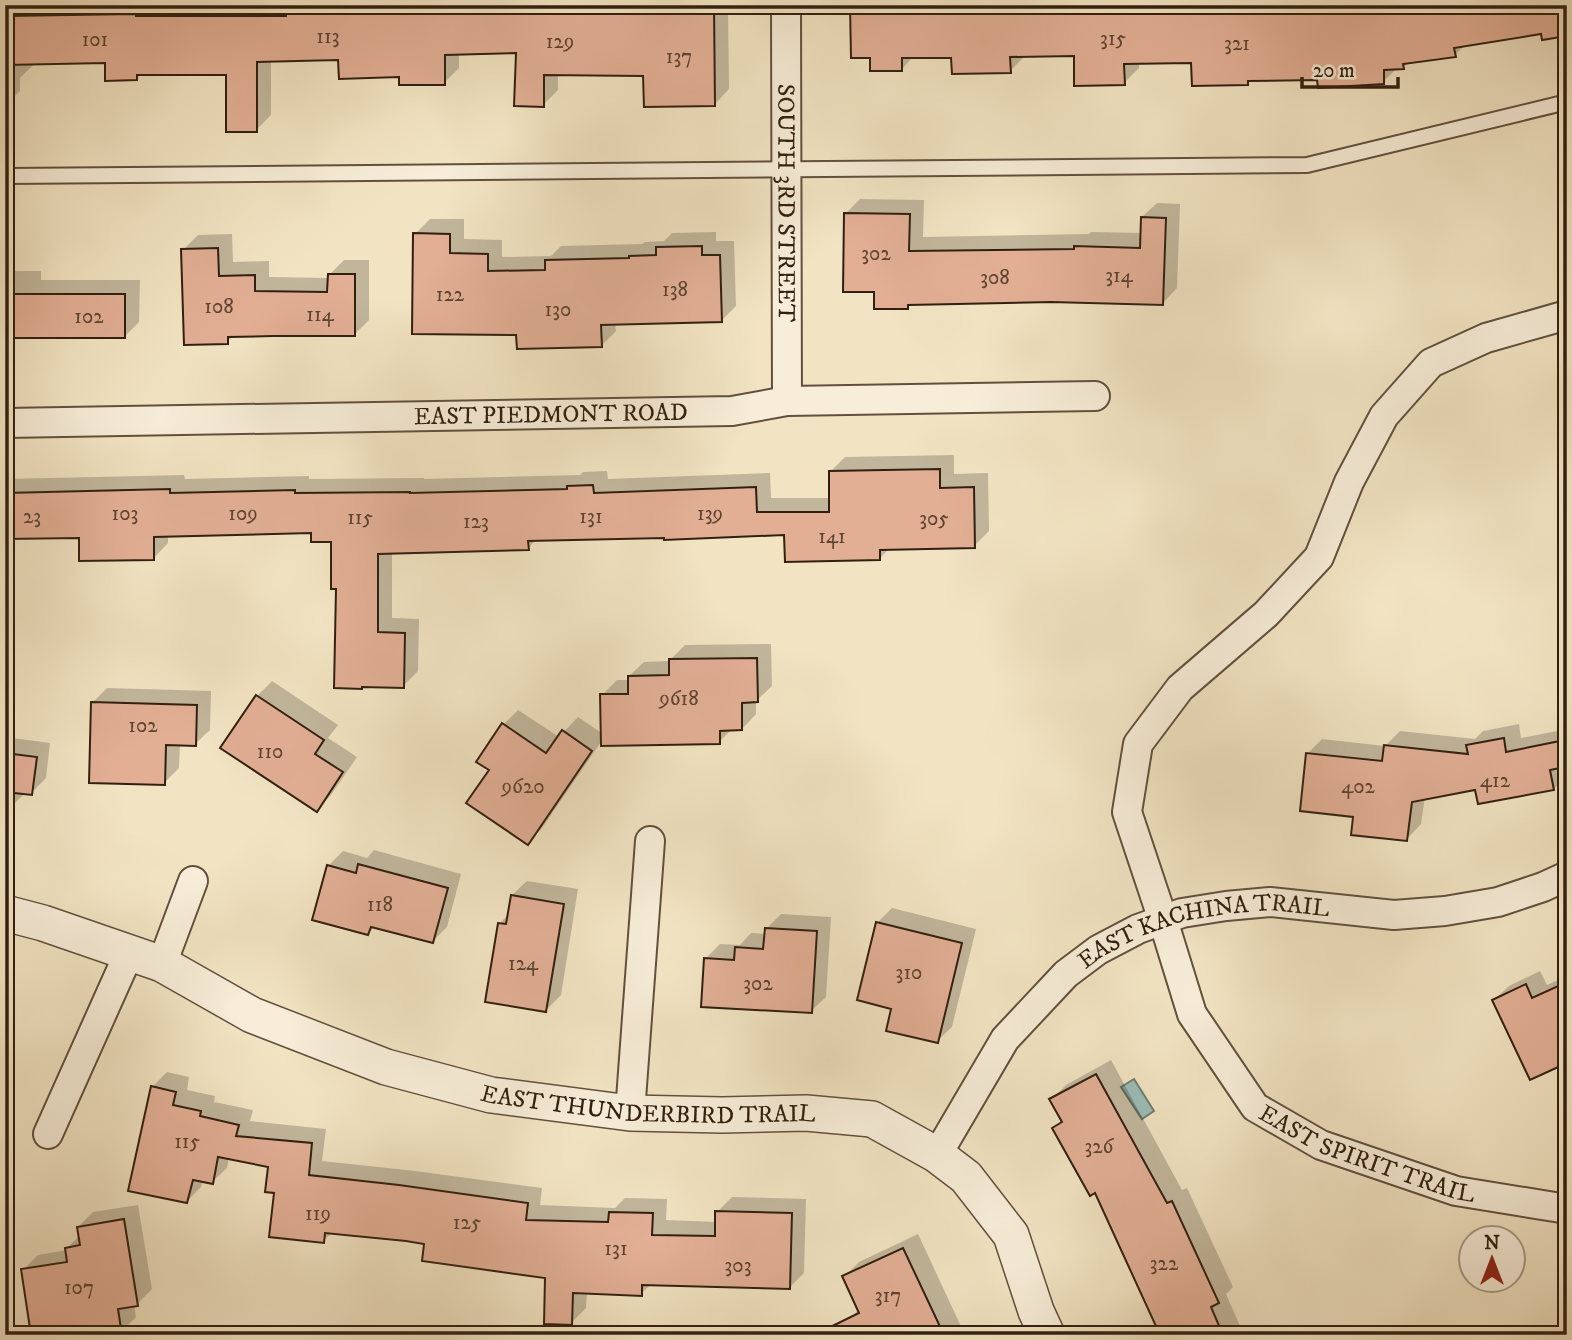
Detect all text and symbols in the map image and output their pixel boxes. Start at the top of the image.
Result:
house number: 113 [316,24,340,50]
house number: 315 [1100,26,1126,52]
house number: 101 [82,27,108,53]
house number: 129 [546,29,574,55]
house number: 321 [1224,31,1250,57]
house number: 137 [666,44,692,70]
scale bar [1302,46,1399,90]
text: 20 m [1313,58,1355,84]
street label: SOUTH 3RD STREET [770,84,801,322]
house number: 302 [861,241,891,267]
house number: 314 [1105,263,1134,289]
house number: 308 [980,265,1010,291]
house number: 138 [662,277,688,303]
house number: 122 [436,282,465,308]
house number: 108 [204,294,234,320]
house number: 130 [545,297,571,323]
house number: 114 [306,302,335,328]
house number: 102 [74,304,104,330]
street label: EAST PIEDMONT ROAD [414,398,688,432]
house number: 103 [112,501,138,527]
house number: 109 [228,501,258,527]
house number: 139 [697,501,723,527]
house number: 23 [23,504,41,530]
house number: 131 [579,504,603,530]
house number: 115 [347,505,373,531]
house number: 305 [919,506,949,532]
house number: 123 [463,509,489,535]
house number: 141 [818,524,846,550]
house number: 9618 [658,686,699,712]
house number: 102 [128,713,158,739]
house number: 110 [257,739,283,765]
house number: 412 [1480,768,1511,794]
house number: 9620 [500,774,545,800]
house number: 402 [1341,774,1376,800]
street label: EAST KACHINA TRAIL [1072,888,1331,976]
house number: 118 [367,892,393,918]
house number: 124 [508,951,539,977]
house number: 310 [896,960,922,986]
house number: 302 [743,971,773,997]
street label: EAST THUNDERBIRD TRAIL [477,1079,817,1131]
street label: EAST SPIRIT TRAIL [1253,1098,1477,1210]
house number: 115 [174,1129,200,1155]
house number: 326 [1084,1134,1115,1160]
house number: 119 [305,1201,331,1227]
house number: 125 [453,1210,481,1236]
north arrow [1456,1224,1526,1294]
text: N [1484,1232,1500,1255]
house number: 131 [604,1236,628,1262]
house number: 322 [1150,1251,1179,1277]
house number: 303 [725,1253,751,1279]
house number: 107 [64,1275,94,1301]
house number: 317 [875,1283,901,1309]

